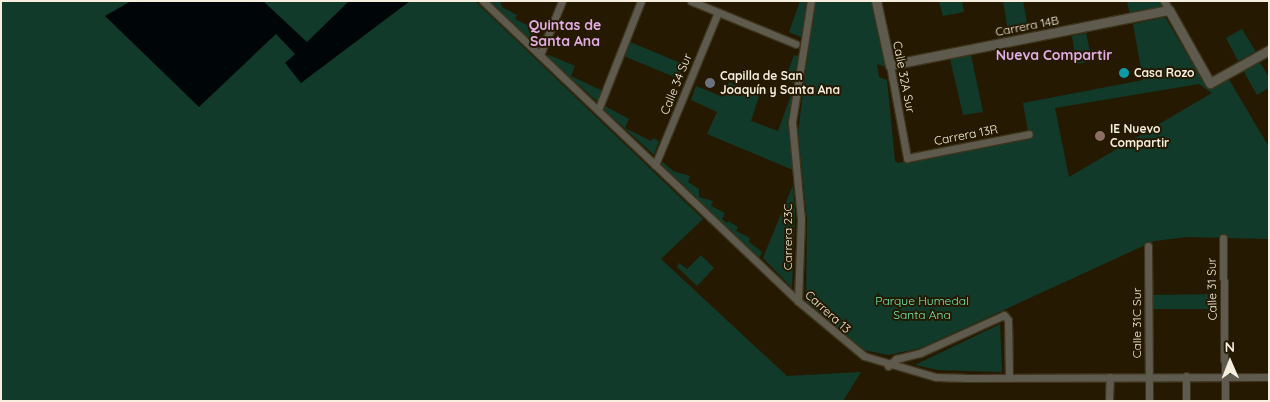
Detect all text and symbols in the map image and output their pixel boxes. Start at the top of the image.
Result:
street label: Carrera 14B [994,13,1060,39]
district label: Quintas de Santa Ana [529,17,601,49]
street label: Calle 32A Sur [890,40,918,114]
district label: Nueva Compartir [996,47,1112,63]
street label: Calle 34 Sur [657,51,695,117]
place label: Casa Rozo [1134,66,1195,80]
marker: Casa Rozo [1118,67,1130,79]
place label: Capilla de San Joaquín y Santa Ana [720,69,840,97]
marker: Capilla de San Joaquín y Santa Ana [704,77,716,89]
street label: Carrera 13R [933,122,999,148]
place label: IE Nuevo Compartir [1110,122,1169,150]
marker: IE Nuevo Compartir [1094,130,1106,142]
street label: Carrera 23C [781,204,795,270]
street label: Calle 31 Sur [1204,257,1220,321]
street label: Carrera 13 [802,288,854,336]
street label: Calle 31C Sur [1130,288,1144,358]
park label: Parque Humedal Santa Ana [875,294,969,322]
north arrow [1205,337,1255,387]
text: N [1224,338,1235,356]

